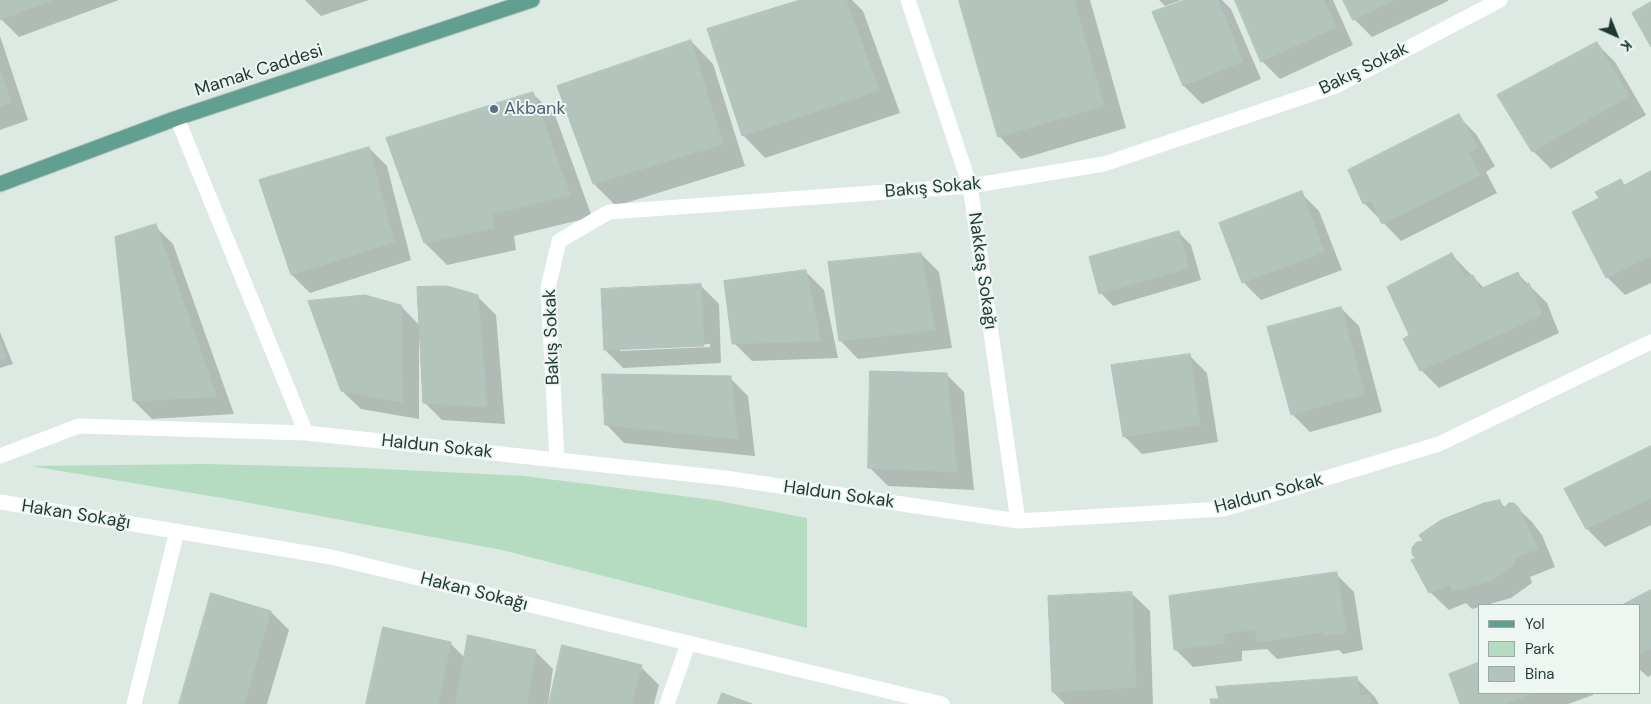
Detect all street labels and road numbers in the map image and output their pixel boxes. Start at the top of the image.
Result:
street label: Bakış Sokak [1316,38,1412,100]
street label: Mamak Caddesi [192,40,326,102]
street label: Bakış Sokak [884,173,982,203]
street label: Nakkaş Sokağı [963,211,1001,331]
street label: Bakış Sokak [540,288,564,386]
street label: Haldun Sokak [380,430,494,464]
street label: Haldun Sokak [1212,469,1326,519]
street label: Haldun Sokak [782,477,896,513]
street label: Hakan Sokağı [20,496,132,534]
street label: Hakan Sokağı [418,568,530,616]

